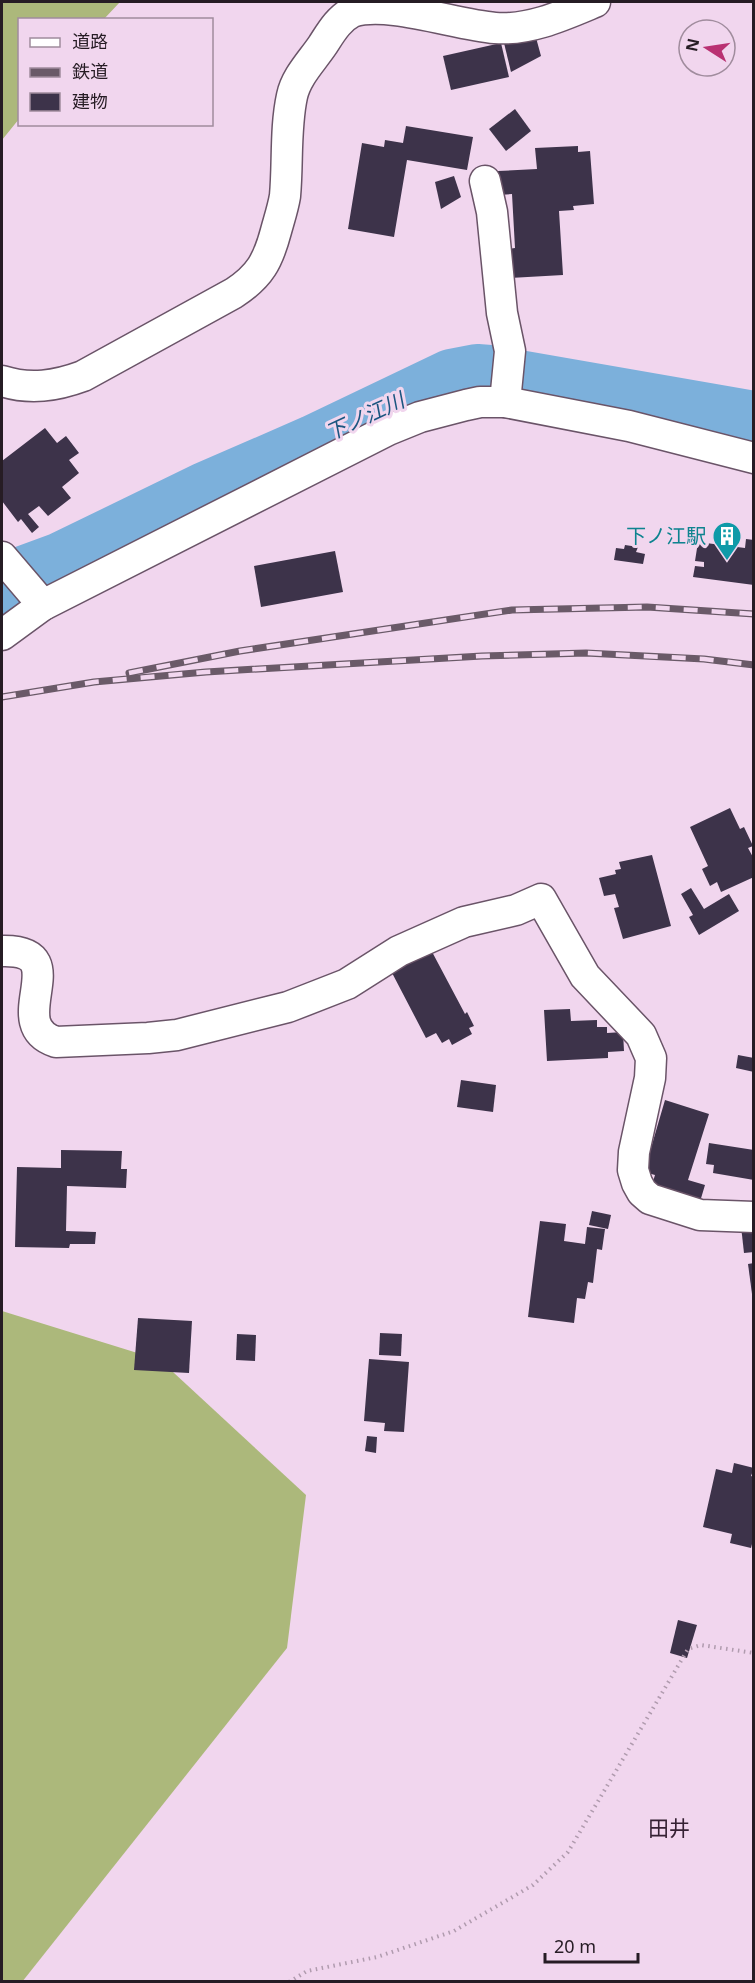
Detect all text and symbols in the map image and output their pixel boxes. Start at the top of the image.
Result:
legend [18,18,213,126]
north arrow [677,18,737,78]
text: 道路 [72,29,108,53]
text: N [680,36,704,54]
text: 鉄道 [72,59,108,83]
text: 建物 [72,89,108,113]
water label: 下ノ江川 [321,385,410,447]
building icon: 下ノ江駅 [711,520,743,562]
place label: 下ノ江駅 [626,522,706,549]
district label: 田井 [648,1814,690,1842]
scale bar [545,1926,638,1964]
text: 20 m [554,1934,596,1958]

